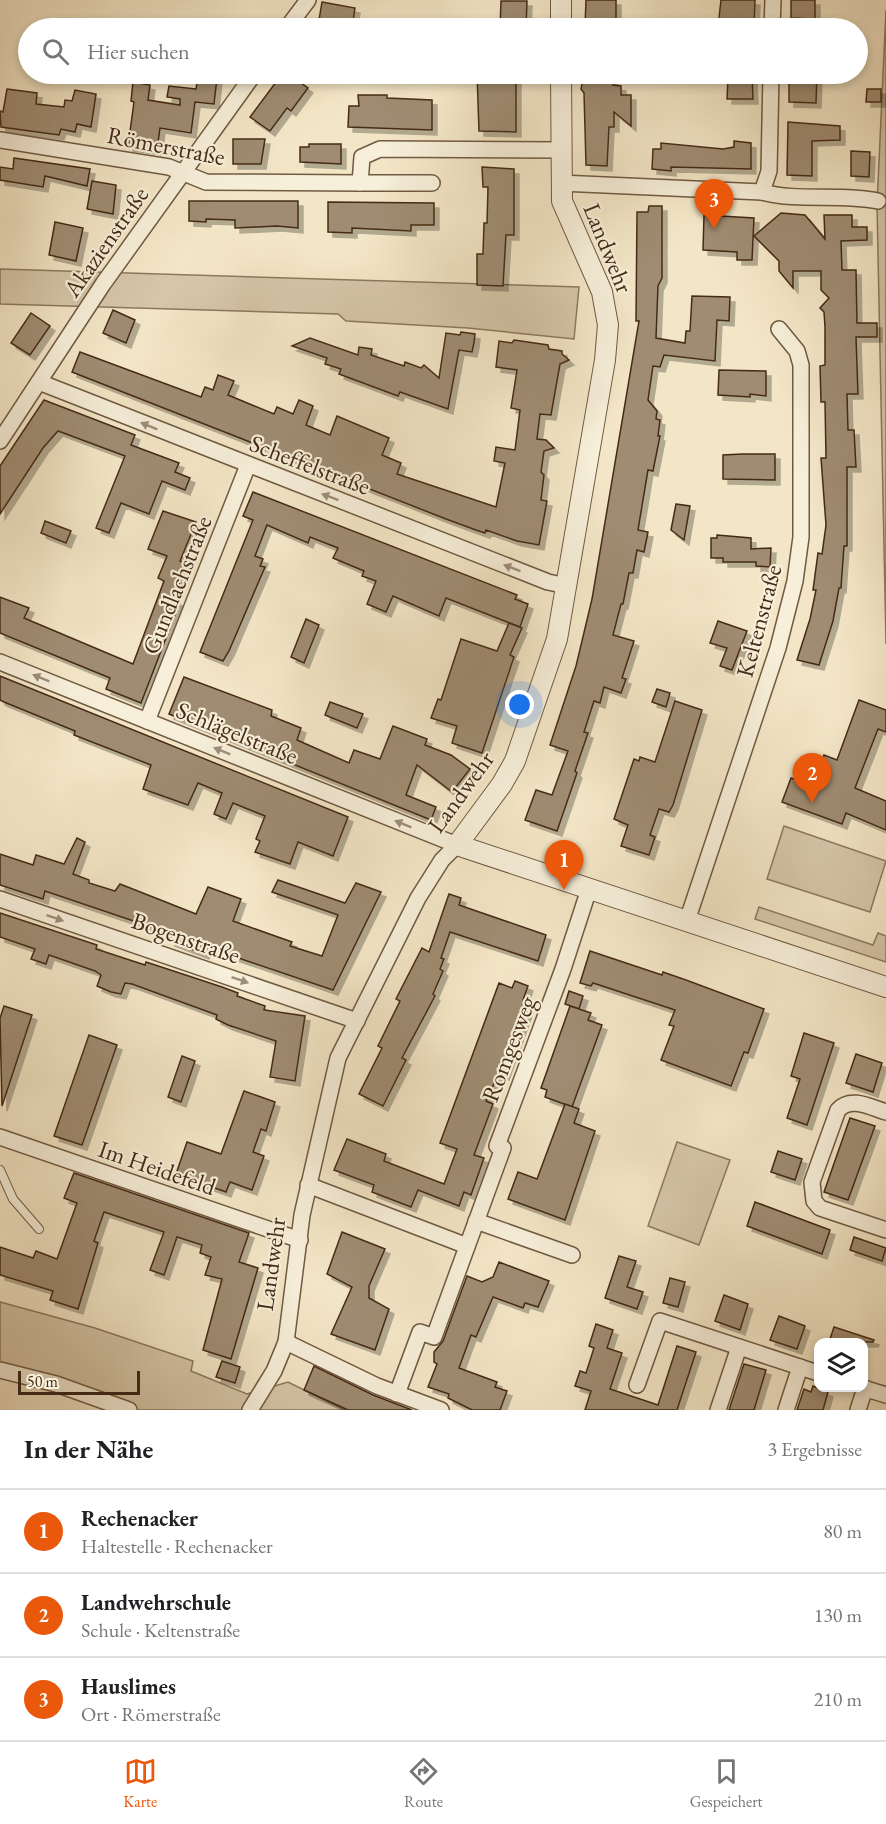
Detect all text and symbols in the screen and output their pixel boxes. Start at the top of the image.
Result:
search box [18,18,868,84]
icon: search [39,35,72,68]
text: Hier suchen [87,37,190,66]
street label: Römerstraße [105,119,228,172]
street label: Akazienstraße [56,180,155,304]
pin: 3 [694,180,734,229]
street label: Landwehr [576,198,640,297]
one-way arrow [139,421,157,431]
street label: Scheffelstraße [245,427,375,502]
one-way arrow [321,492,339,501]
street label: Gundlachstraße [135,511,218,659]
street label: Keltenstraße [729,561,788,681]
one-way arrow [502,563,520,573]
one-way arrow [31,673,49,683]
your location [505,690,534,719]
street label: Schlägelstraße [172,694,303,771]
street label: Landwehr [420,745,501,839]
one-way arrow [212,746,230,756]
pin: 2 [792,754,832,803]
one-way arrow [393,818,411,828]
pin: 1 [544,840,584,890]
street label: Bogenstraße [128,905,245,971]
one-way arrow [46,913,64,923]
one-way arrow [231,976,249,986]
street label: Romgesweg [474,991,543,1106]
street label: Im Heidefeld [94,1133,221,1202]
street label: Landwehr [249,1215,292,1313]
map controls [814,1338,868,1392]
button: layers [814,1338,868,1392]
scale bar [18,1368,140,1396]
text: 50 m [27,1371,58,1392]
text: In der Nähe [24,1432,153,1466]
text: 3 Ergebnisse [767,1436,862,1462]
text: Rechenacker [81,1504,198,1533]
text: 1 [38,1518,49,1544]
text: 80 m [823,1518,862,1544]
text: Haltestelle · Rechenacker [81,1533,273,1559]
text: Landwehrschule [81,1588,231,1617]
text: 2 [38,1602,49,1628]
text: 130 m [814,1602,862,1628]
text: Schule · Keltenstraße [81,1617,240,1643]
text: Hauslimes [81,1672,176,1701]
text: 3 [38,1686,49,1712]
text: 210 m [814,1686,862,1712]
text: Ort · Römerstraße [81,1701,221,1727]
tab: Karte [123,1755,157,1812]
tab: Route [404,1755,443,1812]
tab: Gespeichert [690,1755,763,1812]

